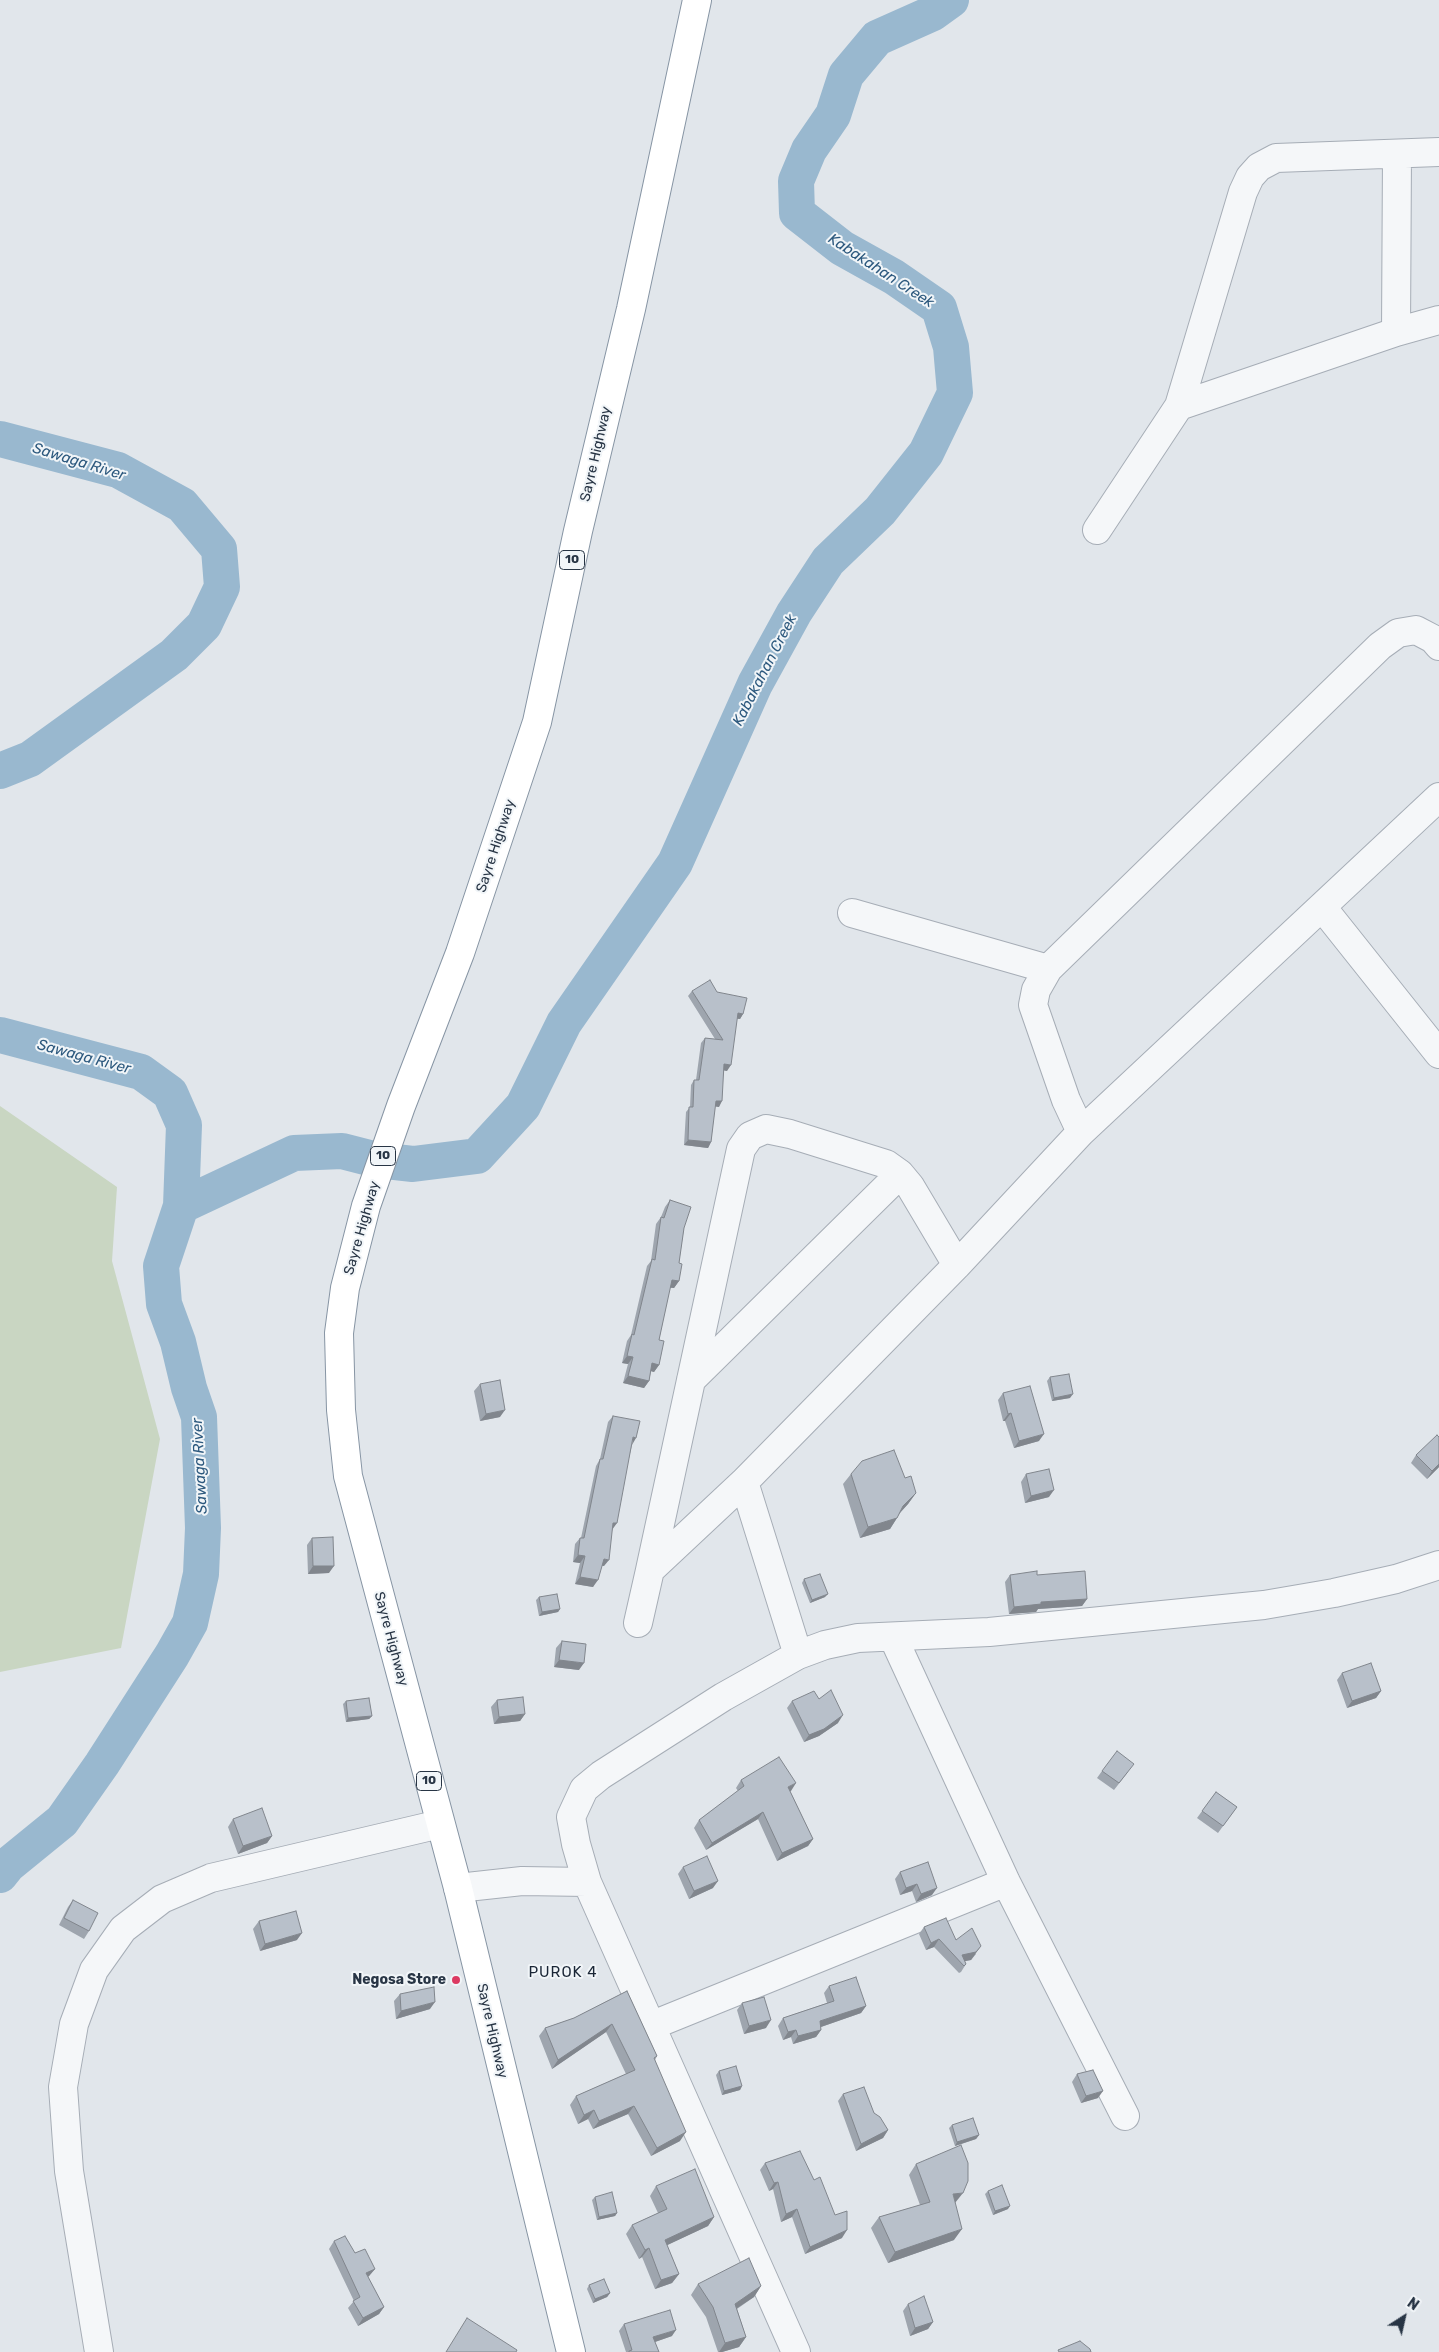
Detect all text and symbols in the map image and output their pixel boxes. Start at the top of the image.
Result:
water label: Kabakahan Creek [825,230,937,312]
street label: Sayre Highway [577,405,615,503]
water label: Sawaga River [30,439,128,485]
road number: 10 [560,550,584,570]
water label: Kabakahan Creek [729,611,801,729]
street label: Sayre Highway [473,797,519,895]
water label: Sawaga River [35,1036,133,1078]
road number: 10 [370,1146,396,1166]
street label: Sayre Highway [341,1179,383,1277]
water label: Sawaga River [189,1418,211,1514]
street label: Sayre Highway [370,1590,412,1688]
road number: 10 [416,1772,442,1790]
district label: PUROK 4 [528,1964,598,1982]
place label: Negosa Store [352,1972,446,1988]
marker: Negosa Store [450,1974,462,1986]
street label: Sayre Highway [473,1982,511,2080]
north arrow [1379,2292,1429,2342]
text: N [1404,2294,1422,2314]

